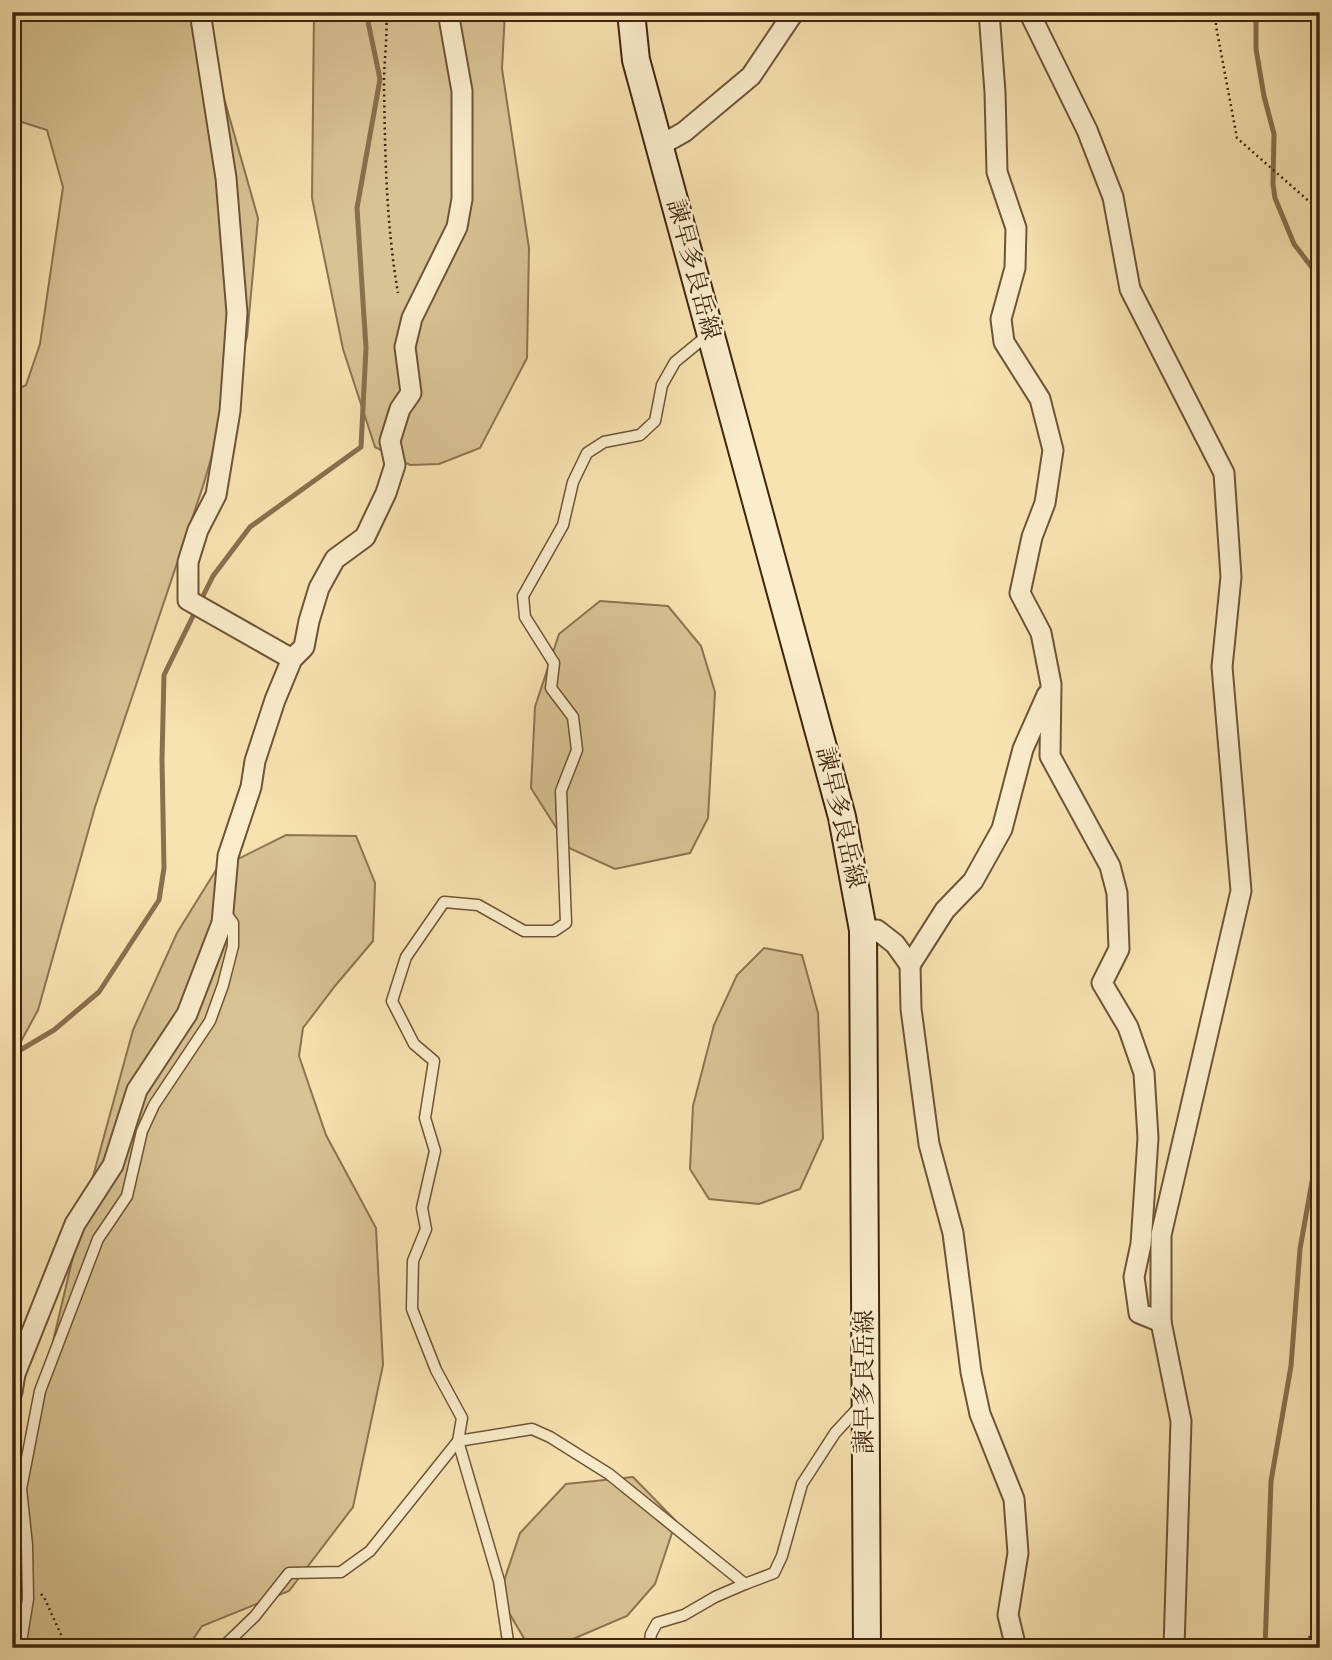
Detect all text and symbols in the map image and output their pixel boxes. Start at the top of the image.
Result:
street label: 諫早多良岳線 [657,196,727,344]
street label: 諫早多良岳線 [806,744,872,892]
street label: 諫早多良岳線 [849,1310,883,1454]

